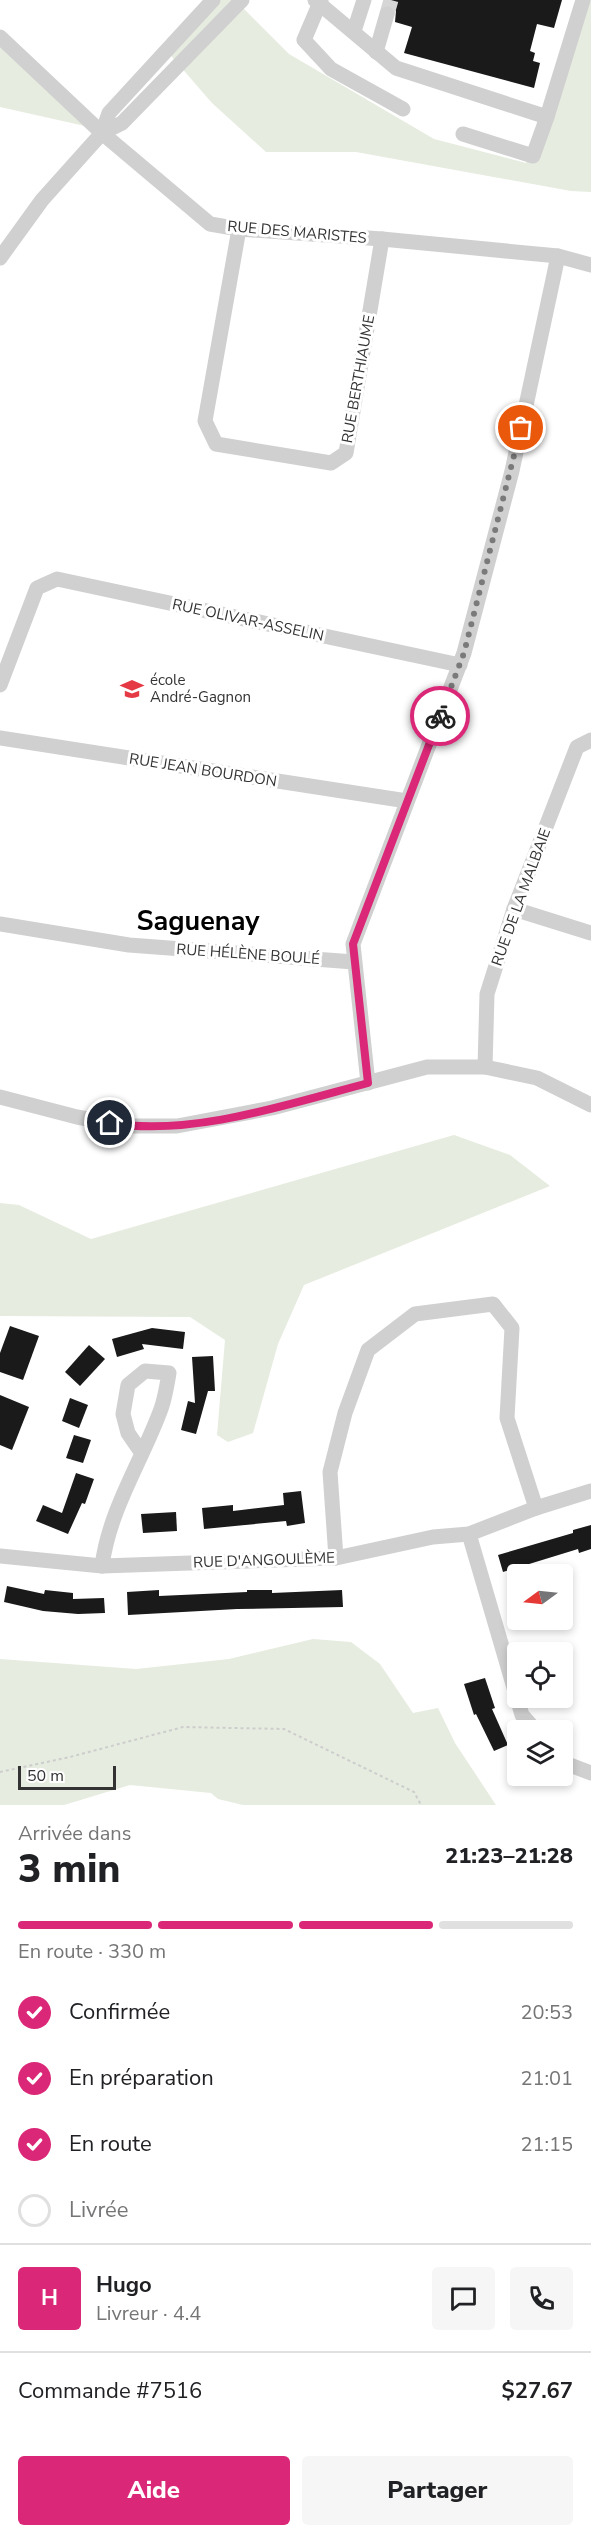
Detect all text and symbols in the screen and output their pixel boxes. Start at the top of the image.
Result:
street label: RUE DES MARISTES [226,216,368,248]
street label: RUE BERTHIAUME [337,313,379,445]
pin [495,402,546,453]
icon: bag [504,411,537,444]
street label: RUE OLIVAR-ASSELIN [170,594,326,646]
place label: école André-Gagnon [150,670,251,707]
school or university icon: école André-Gagnon [119,676,145,702]
courier [410,686,470,746]
icon: bike [424,700,457,733]
street label: RUE JEAN BOURDON [128,748,278,792]
street label: RUE DE LA MALBAIE [487,825,555,969]
district label: Saguenay [136,903,260,940]
street label: RUE HÉLÈNE BOULÉ [176,939,320,969]
pin [84,1097,135,1148]
icon: home [93,1106,126,1139]
street label: RUE D'ANGOULÈME [193,1548,335,1572]
north arrow [507,1564,573,1630]
map controls [507,1564,573,1786]
button: locate [507,1642,573,1708]
button: layers [507,1720,573,1786]
scale bar [18,1763,116,1790]
text: 50 m [27,1765,64,1787]
text: Arrivée dans [18,1820,131,1847]
text: 21:23–21:28 [445,1841,573,1871]
text: 3 min [18,1843,121,1896]
text: En route · 330 m [18,1938,166,1965]
icon: check [18,1996,51,2029]
text: Confirmée [69,1997,170,2027]
text: 20:53 [520,1999,573,2026]
icon: check [18,2062,51,2095]
text: En préparation [69,2063,214,2093]
text: 21:01 [520,2065,573,2092]
icon: check [18,2128,51,2161]
text: En route [69,2129,152,2159]
text: 21:15 [520,2131,573,2158]
text: Livrée [69,2195,129,2225]
button: chat [432,2267,495,2330]
button: phone [510,2267,573,2330]
text: Hugo [96,2270,152,2300]
text: H [41,2283,58,2313]
text: Livreur · 4.4 [96,2300,201,2327]
text: Commande #7516 [18,2376,202,2406]
text: $27.67 [502,2376,573,2406]
button: Aide [18,2456,290,2525]
button: Partager [302,2456,573,2525]

